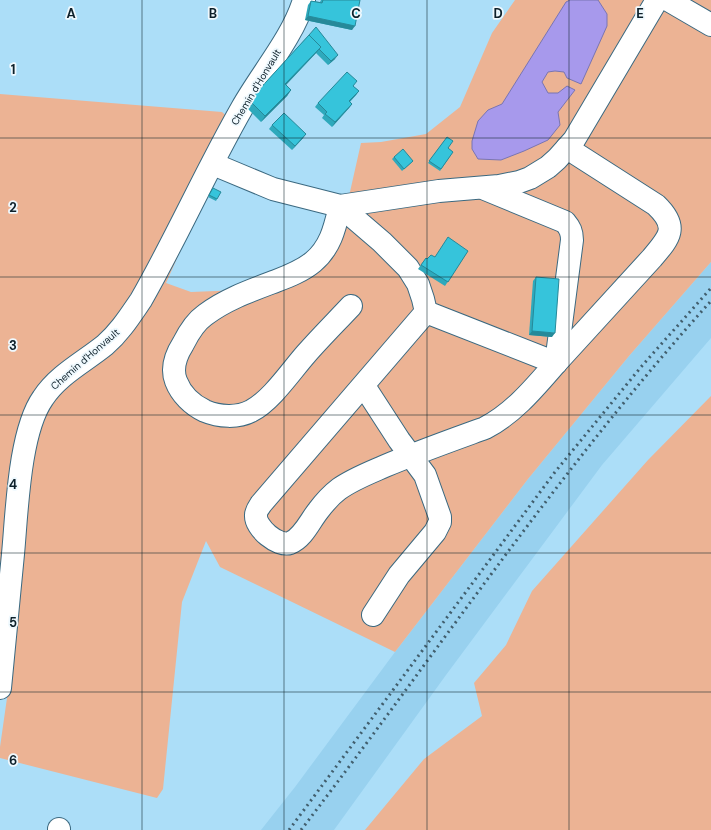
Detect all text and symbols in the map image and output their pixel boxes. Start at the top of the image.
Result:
text: A [66,5,76,22]
text: B [209,5,217,22]
text: C [351,5,361,22]
text: D [493,5,503,22]
text: E [636,5,644,22]
street label: Chemin d'Honvault [228,46,284,128]
text: 1 [11,61,15,78]
text: 2 [9,199,17,216]
street label: Chemin d'Honvault [48,326,122,392]
text: 3 [9,337,17,354]
text: 4 [9,476,17,493]
text: 5 [9,614,17,631]
text: 6 [9,752,17,769]

